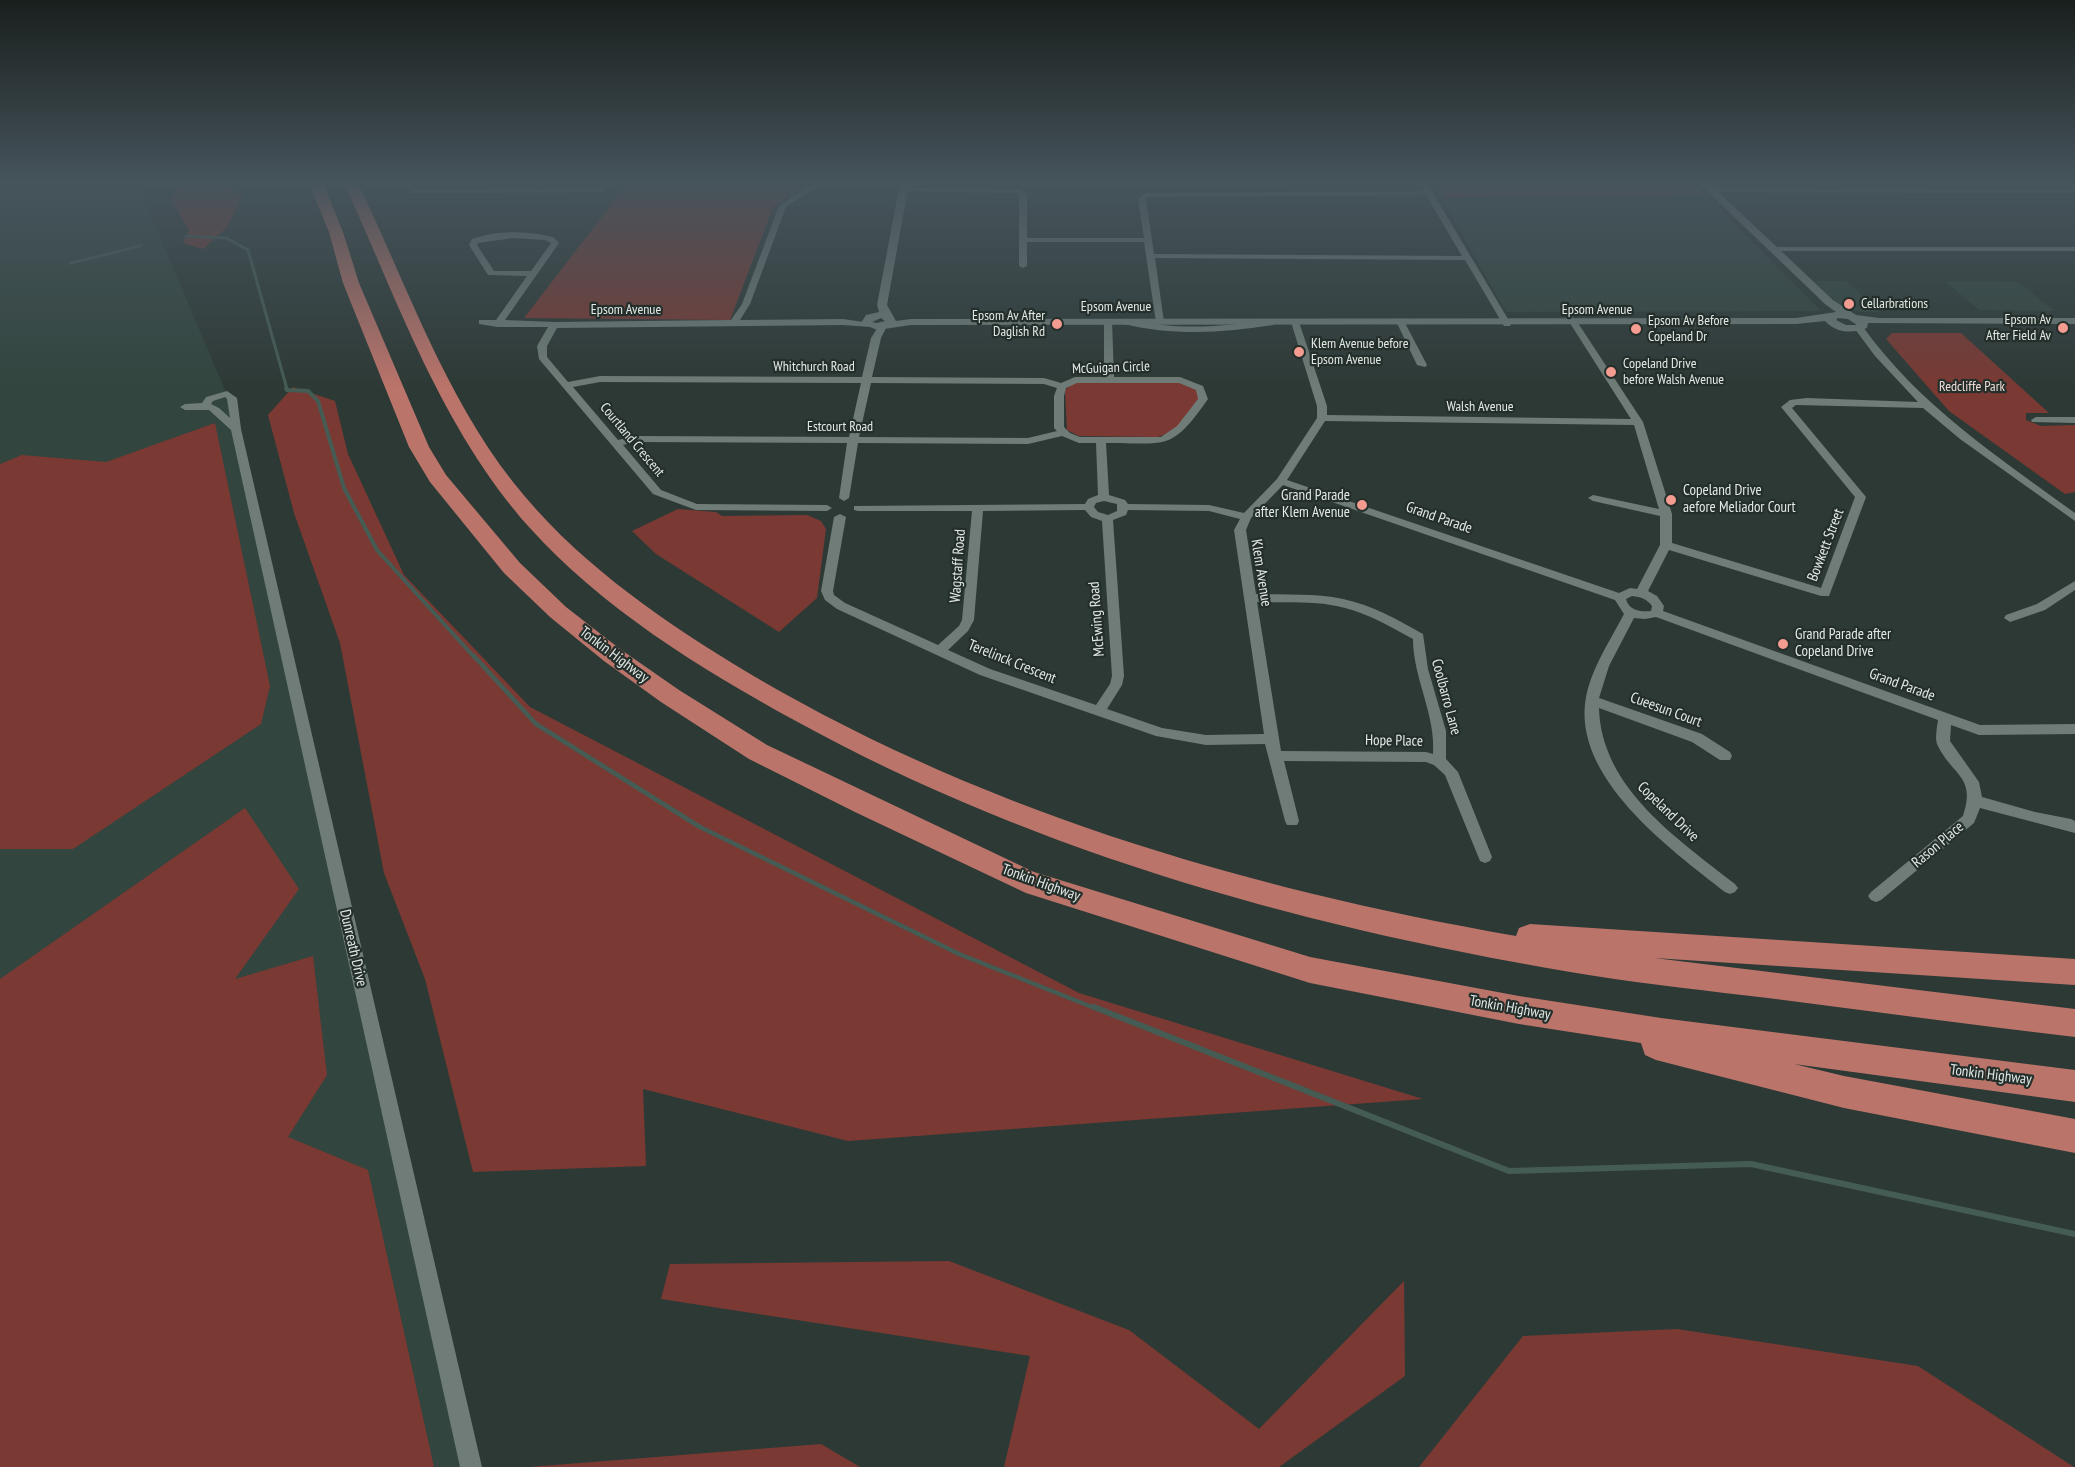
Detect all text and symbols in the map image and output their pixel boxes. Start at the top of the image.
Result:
place label: Cellarbrations [1861,296,1928,312]
marker: Cellarbrations [1842,297,1856,311]
street label: Epsom Avenue [1081,299,1151,315]
street label: Epsom Avenue [591,302,661,318]
street label: Epsom Avenue [1562,302,1632,318]
place label: Epsom Av After Daglish Rd [972,308,1045,340]
place label: Epsom Av After Field Av [1986,312,2051,344]
place label: Epsom Av Before Copeland Dr [1648,313,1729,346]
marker: Epsom Av After Daglish Rd [1050,317,1064,331]
marker: Epsom Av After Field Av [2056,321,2070,335]
marker: Epsom Av Before Copeland Dr [1629,322,1643,336]
place label: Klem Avenue before Epsom Avenue [1311,336,1408,368]
marker: Klem Avenue before Epsom Avenue [1292,345,1306,359]
place label: Copeland Drive before Walsh Avenue [1623,356,1724,388]
street label: McGuigan Circle [1072,358,1150,378]
street label: Whitchurch Road [773,359,855,375]
marker: Copeland Drive before Walsh Avenue [1604,365,1618,379]
park label: Redcliffe Park [1939,379,2005,395]
street label: Walsh Avenue [1446,399,1514,415]
street label: Courtland Crescent [596,400,668,480]
street label: Estcourt Road [807,419,873,435]
place label: Copeland Drive aefore Meliador Court [1683,482,1796,517]
place label: Grand Parade after Klem Avenue [1255,487,1350,522]
marker: Copeland Drive aefore Meliador Court [1664,493,1678,507]
marker: Grand Parade after Klem Avenue [1355,498,1369,512]
street label: Grand Parade [1403,498,1475,538]
street label: Bowkett Street [1804,506,1848,584]
street label: Wagstaff Road [946,529,970,603]
street label: Klem Avenue [1247,538,1275,608]
street label: McEwing Road [1085,581,1109,657]
street label: Tonkin Highway [576,623,652,687]
place label: Grand Parade after Copeland Drive [1795,626,1891,661]
street label: Terelinck Crescent [965,636,1059,688]
marker: Grand Parade after Copeland Drive [1776,637,1790,651]
street label: Coolbarro Lane [1427,657,1465,737]
street label: Grand Parade [1867,665,1937,705]
street label: Cueesun Court [1628,689,1704,731]
street label: Hope Place [1365,731,1423,751]
street label: Copeland Drive [1633,778,1703,846]
street label: Rason Place [1908,818,1968,872]
street label: Tonkin Highway [999,861,1083,905]
street label: Dunreath Drive [335,908,371,988]
street label: Tonkin Highway [1468,992,1552,1024]
street label: Tonkin Highway [1949,1061,2033,1089]

